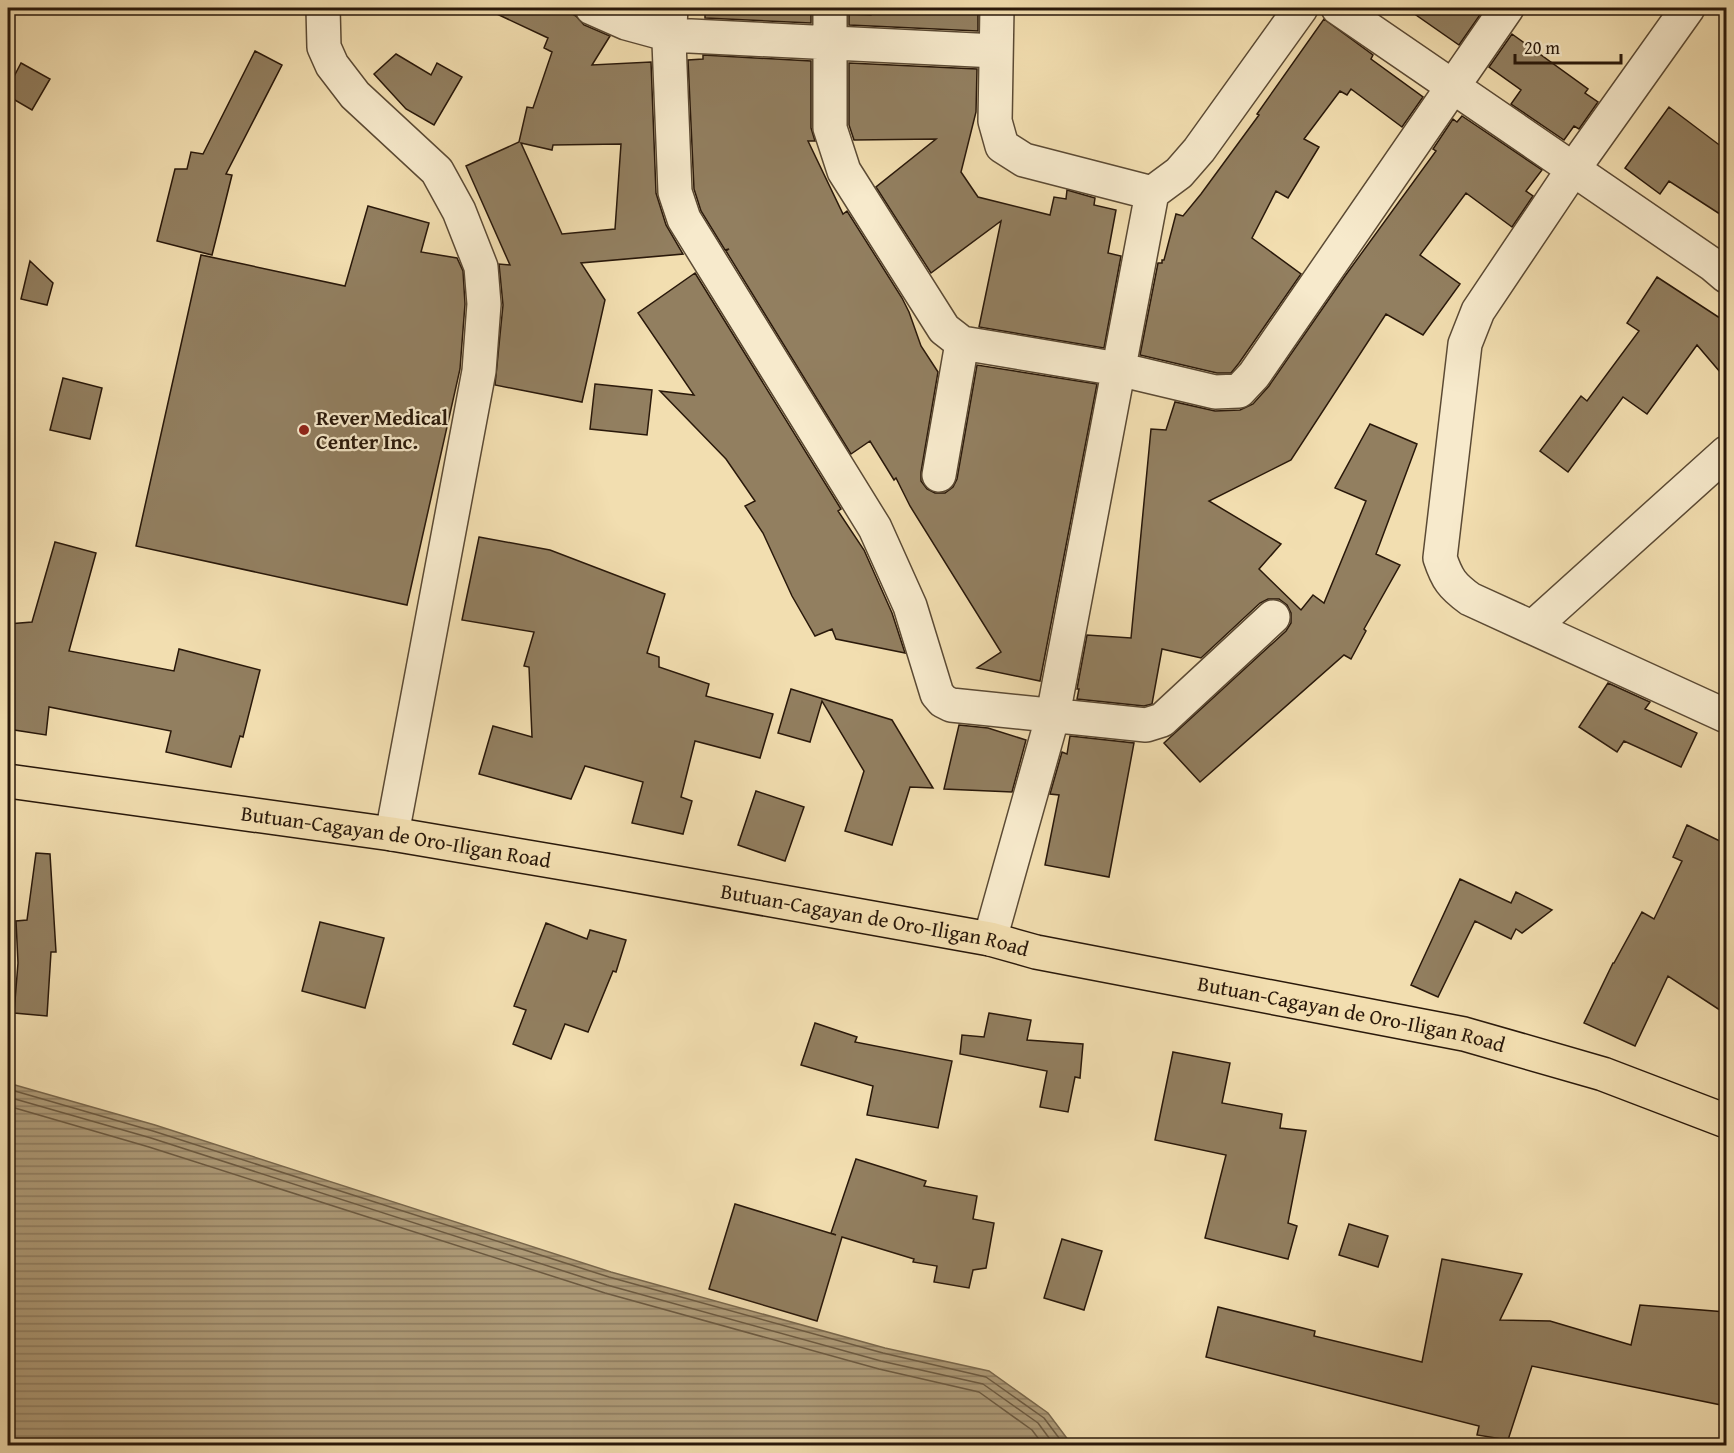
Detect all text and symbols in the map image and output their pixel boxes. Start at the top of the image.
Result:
scale bar [1515,27,1622,65]
text: 20 m [1524,34,1560,61]
place label: Rever Medical Center Inc. [316,402,449,457]
marker: Rever Medical Center Inc. [297,423,311,437]
street label: Butuan-Cagayan de Oro-Iligan Road [239,797,554,876]
street label: Butuan-Cagayan de Oro-Iligan Road [718,875,1033,964]
street label: Butuan-Cagayan de Oro-Iligan Road [1195,967,1510,1060]

